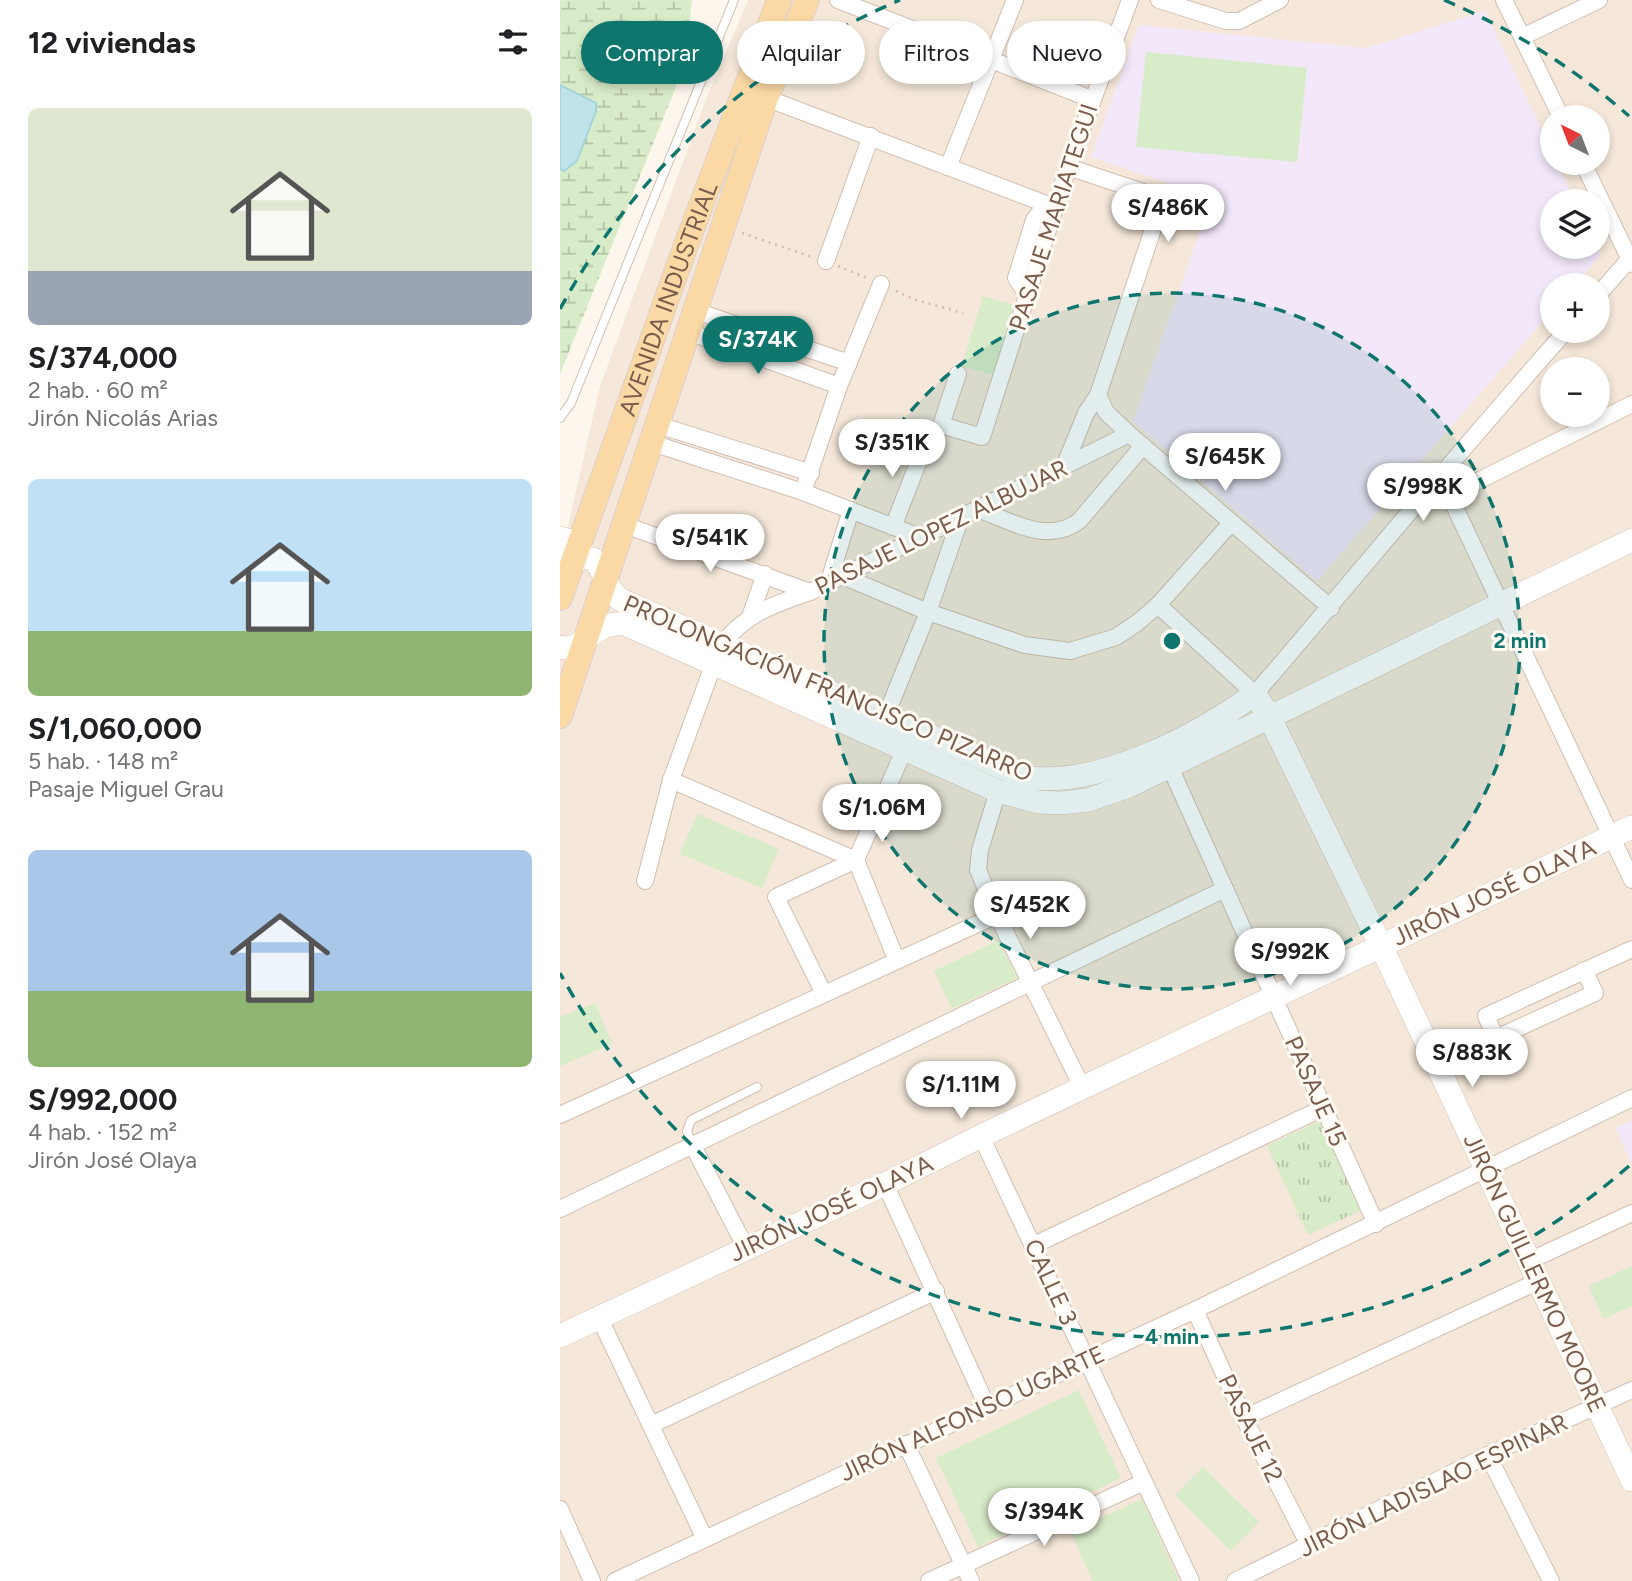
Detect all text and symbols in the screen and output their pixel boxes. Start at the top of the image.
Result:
chip: Comprar [581,21,723,84]
chip: Alquilar [737,21,865,84]
chip: Filtros [879,21,993,84]
chip: Nuevo [1007,21,1126,84]
icon: filters [494,23,532,61]
text: 12 viviendas [28,24,196,61]
street label: PASAJE MARIATEGUI [1003,100,1103,334]
north arrow [1540,105,1610,175]
map controls [1540,105,1610,427]
icon: home [217,153,343,279]
street label: AVENIDA INDUSTRIAL [612,177,723,420]
pin: S/486K [1111,184,1225,244]
button: layers [1540,189,1610,259]
text: S/486K [1127,193,1209,221]
button: + [1540,273,1610,343]
pin: S/374K [701,316,815,376]
text: S/374K [718,325,798,353]
text: S/374,000 [28,339,178,376]
button: − [1540,357,1610,427]
text: 2 hab. · 60 m² [28,376,168,404]
text: Jirón Nicolás Arias [28,404,218,432]
pin: S/351K [835,420,949,479]
text: S/351K [854,428,930,456]
pin: S/645K [1168,434,1282,493]
text: S/645K [1185,442,1265,470]
street label: PASAJE LOPEZ ALBUJAR [810,453,1072,601]
pin: S/998K [1366,463,1480,523]
text: S/998K [1383,472,1463,500]
pin: S/541K [653,514,767,574]
text: S/541K [672,523,748,551]
icon: home [217,524,343,650]
street label: PROLONGACIÓN FRANCISCO PIZARRO [619,588,1037,788]
text: 2 min [1494,628,1546,653]
centre of rings [1160,629,1184,653]
text: S/1,060,000 [28,710,202,747]
text: 5 hab. · 148 m² [28,747,178,775]
text: Pasaje Miguel Grau [28,775,224,803]
pin: S/1.06M [817,784,947,844]
text: S/1.06M [838,793,926,821]
street label: JIRÓN JOSÉ OLAYA [1388,832,1601,952]
pin: S/452K [973,881,1087,941]
text: S/452K [990,890,1070,918]
icon: home [217,895,343,1021]
pin: S/992K [1233,928,1347,988]
text: S/992K [1250,937,1330,965]
pin: S/883K [1415,1030,1529,1089]
street label: PASAJE 15 [1279,1032,1353,1150]
text: S/883K [1432,1038,1512,1066]
pin: S/1.11M [896,1062,1026,1121]
text: S/1.11M [922,1070,1000,1098]
text: S/992,000 [28,1081,177,1118]
text: 4 hab. · 152 m² [28,1118,177,1146]
street label: JIRÓN GUILLERMO MOORE [1458,1129,1612,1417]
text: Jirón José Olaya [28,1146,197,1174]
street label: JIRÓN JOSÉ OLAYA [725,1148,938,1268]
street label: CALLE 3 [1018,1234,1084,1330]
text: 4 min [1145,1324,1199,1349]
street label: JIRÓN ALFONSO UGARTE [835,1339,1109,1487]
street label: PASAJE 12 [1212,1369,1290,1487]
street label: JIRÓN LADISLAO ESPINAR [1294,1407,1572,1563]
pin: S/394K [987,1488,1101,1548]
text: S/394K [1004,1497,1084,1525]

